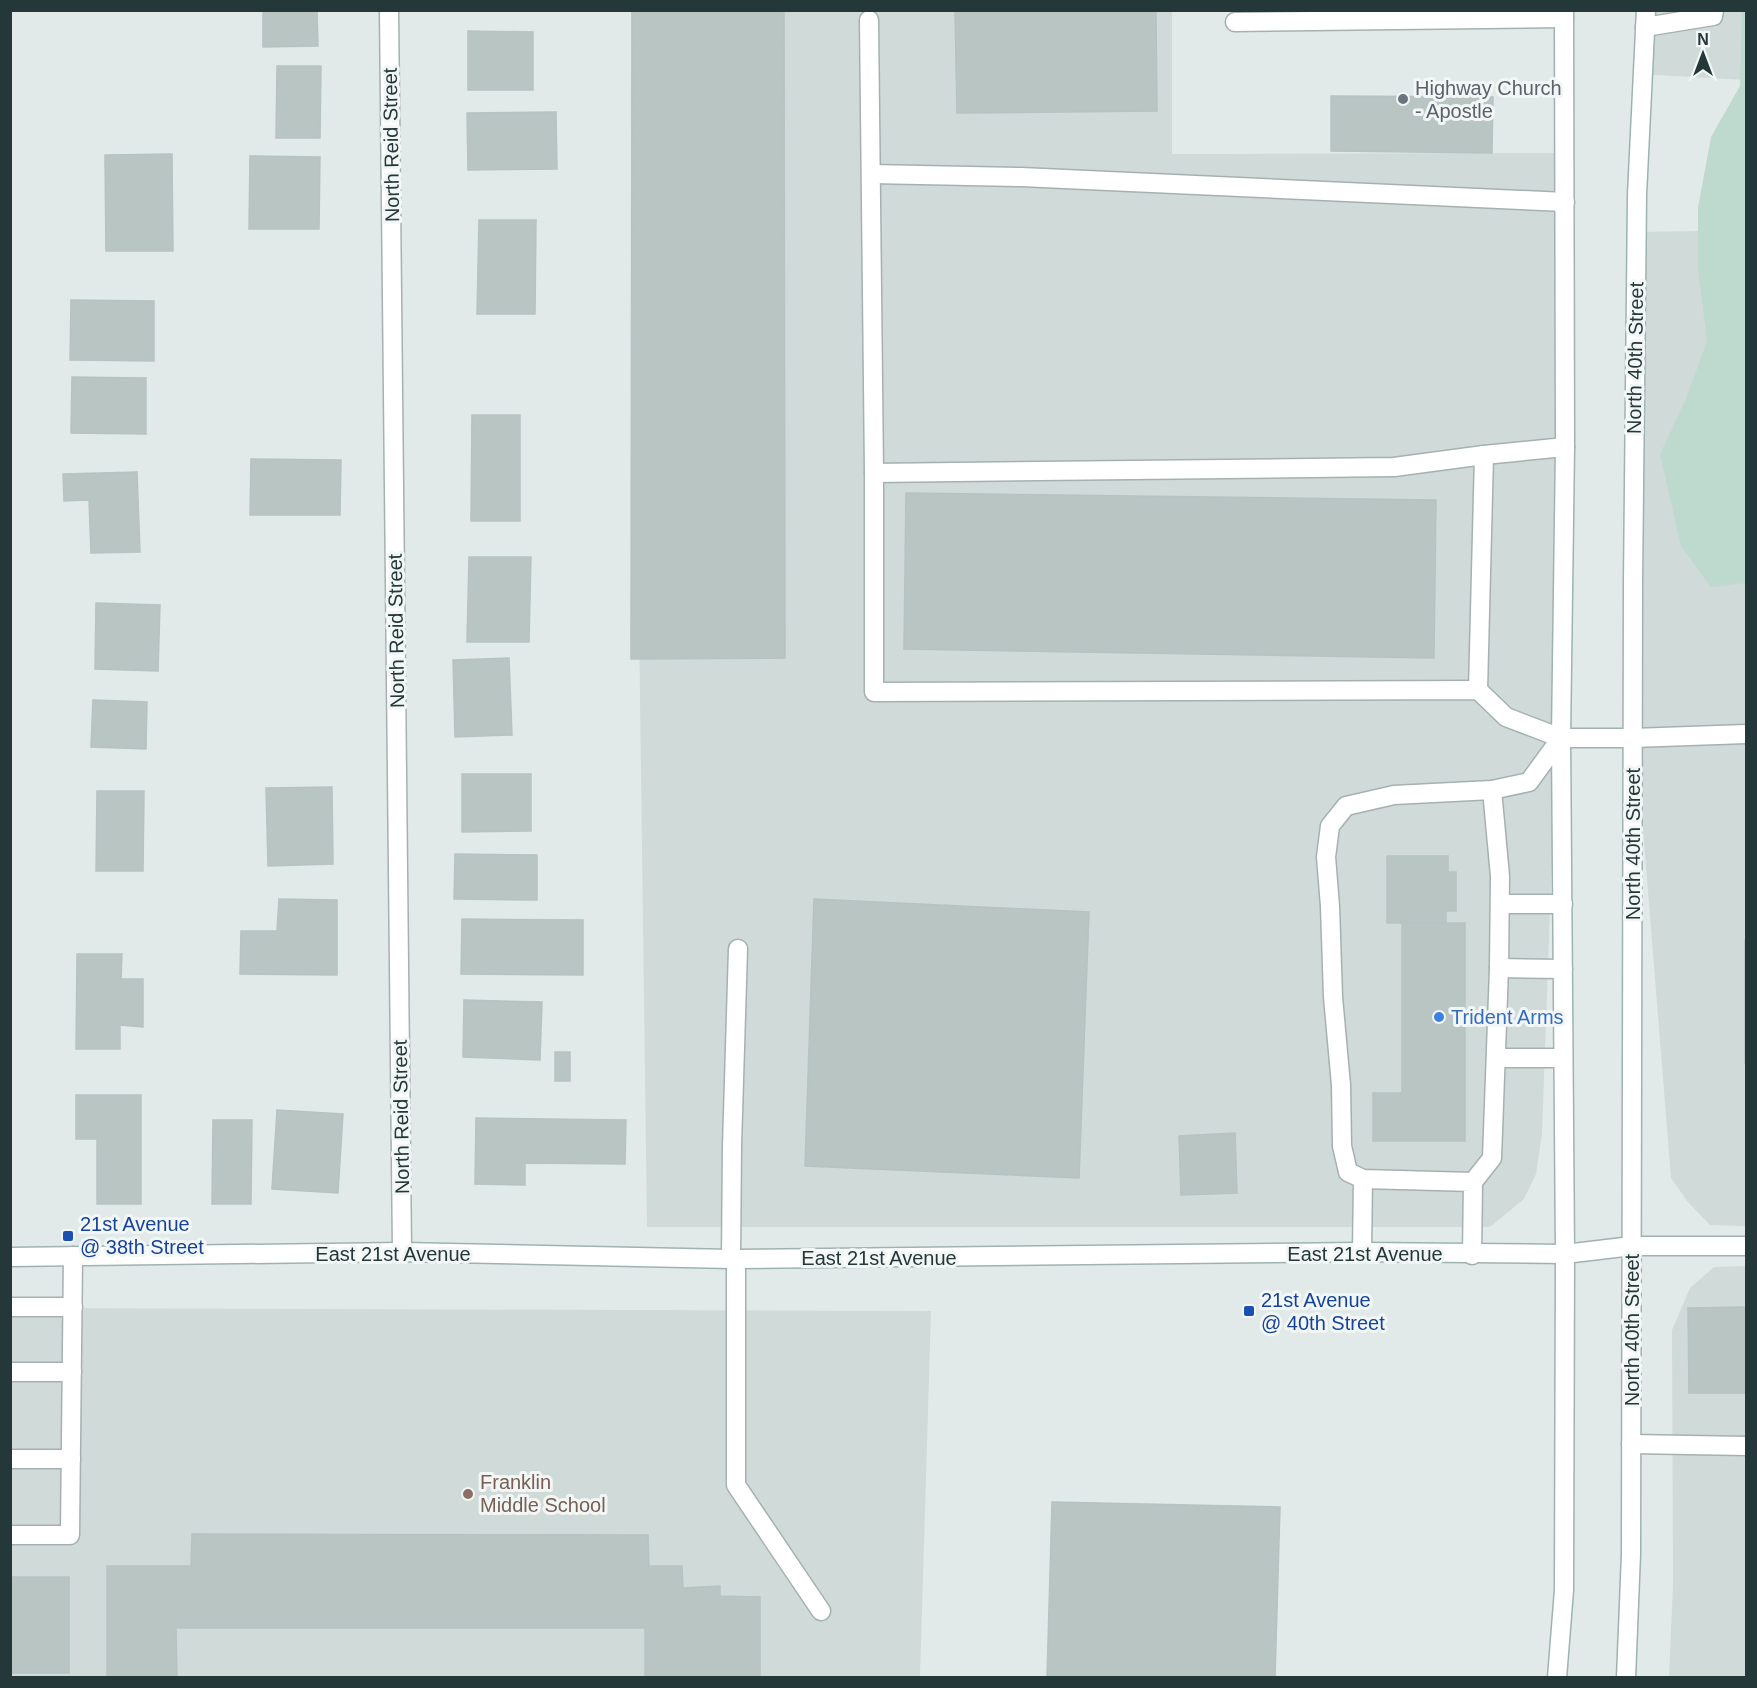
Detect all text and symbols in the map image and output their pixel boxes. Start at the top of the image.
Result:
north arrow [1673,24,1733,84]
text: N [1697,31,1709,48]
street label: North Reid Street [379,67,403,222]
place label: Highway Church - Apostle [1415,77,1562,122]
marker: Highway Church - Apostle [1396,92,1410,106]
street label: North 40th Street [1623,281,1647,434]
street label: North Reid Street [384,553,408,708]
street label: North 40th Street [1622,767,1644,920]
place label: Trident Arms [1451,1006,1564,1028]
marker: Trident Arms [1432,1010,1446,1024]
street label: North Reid Street [389,1039,413,1194]
place label: 21st Avenue @ 38th Street [80,1213,204,1258]
marker: 21st Avenue @ 38th Street [61,1229,75,1243]
street label: East 21st Avenue [315,1243,471,1265]
street label: East 21st Avenue [1287,1243,1443,1265]
street label: East 21st Avenue [801,1247,957,1269]
street label: North 40th Street [1621,1253,1643,1406]
place label: 21st Avenue @ 40th Street [1261,1289,1385,1334]
marker: 21st Avenue @ 40th Street [1242,1304,1256,1318]
place label: Franklin Middle School [480,1471,606,1516]
marker: Franklin Middle School [461,1487,475,1501]

